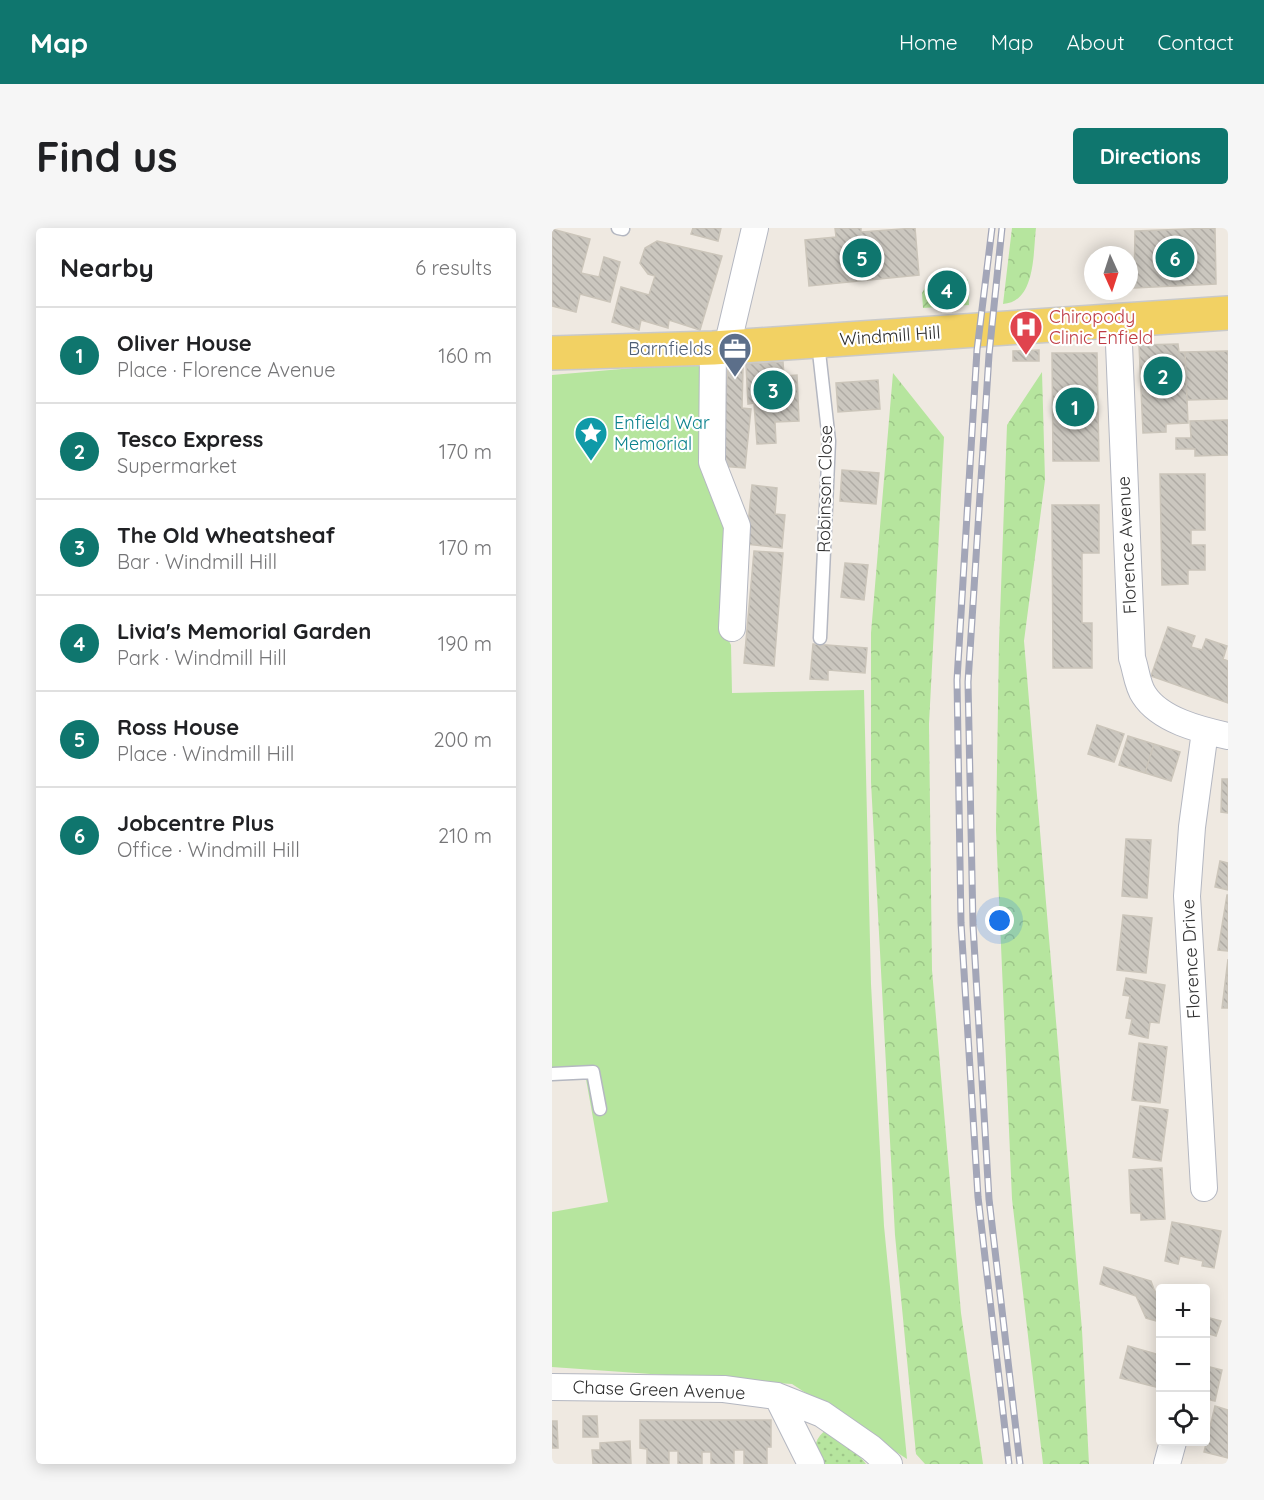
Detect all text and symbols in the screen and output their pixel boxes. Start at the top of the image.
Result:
text: Map [30,25,88,60]
text: Home [899,29,958,55]
text: Map [991,29,1034,55]
text: About [1067,29,1125,55]
text: Contact [1158,29,1234,55]
button: Directions [1073,128,1228,184]
text: Find us [36,130,178,183]
pin: 5 [842,236,882,280]
pin: 6 [1156,236,1194,280]
north arrow [1084,246,1138,300]
text: Nearby [60,251,154,284]
text: 6 results [415,255,492,280]
pin: 4 [928,268,966,312]
place label: Chiropody Clinic Enfield [1049,305,1153,349]
hospital icon: Chiropody Clinic Enfield [1008,309,1044,356]
street label: Windmill Hill [839,321,941,350]
text: Oliver House [117,329,252,357]
office icon: Barnfields [717,331,753,378]
place label: Barnfields [628,337,712,360]
text: 1 [76,343,83,368]
text: 160 m [438,343,492,368]
pin: 2 [1144,354,1182,398]
text: Place · Florence Avenue [117,357,336,382]
pin: 3 [754,368,792,412]
pin: 1 [1056,384,1094,429]
place label: Enfield War Memorial [614,411,710,455]
place icon: Enfield War Memorial [573,415,609,462]
text: Tesco Express [117,425,263,453]
street label: Robinson Close [812,425,837,553]
text: 2 [74,439,85,464]
text: 170 m [439,439,492,464]
text: Supermarket [117,453,237,478]
street label: Florence Avenue [1111,475,1142,615]
text: The Old Wheatsheaf [117,521,335,549]
text: 3 [74,535,85,560]
text: 170 m [439,535,492,560]
text: Bar · Windmill Hill [117,549,277,574]
text: Livia's Memorial Garden [117,617,371,645]
text: 4 [74,631,85,656]
text: 190 m [438,631,492,656]
text: Park · Windmill Hill [117,645,287,670]
text: Ross House [117,713,239,741]
text: 5 [74,727,85,752]
text: 200 m [433,727,492,752]
text: Place · Windmill Hill [117,741,294,766]
text: Jobcentre Plus [117,809,274,837]
text: 6 [74,823,85,848]
text: 210 m [438,823,492,848]
text: Office · Windmill Hill [117,837,300,862]
street label: Florence Drive [1176,899,1205,1019]
your location [985,906,1014,935]
map controls [1156,1284,1210,1446]
button: + [1156,1284,1210,1338]
button: − [1156,1338,1210,1392]
street label: Chase Green Avenue [572,1375,746,1404]
button: locate [1156,1392,1210,1446]

